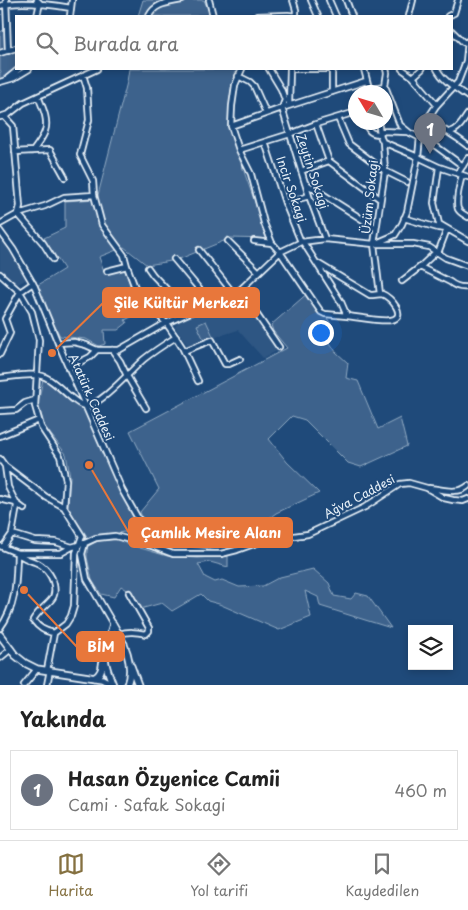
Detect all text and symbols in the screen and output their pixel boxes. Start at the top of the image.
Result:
search box [15,15,453,70]
icon: search [33,29,61,57]
text: Burada ara [73,29,178,57]
north arrow [348,85,393,130]
pin: 1 [414,113,446,154]
street label: Zeytin Sokagi [292,131,334,211]
street label: Incir Sokagi [272,154,312,225]
street label: Üzüm Sokagi [356,159,382,235]
callout: Şile Kültür Merkezi [103,288,259,317]
text: Şile Kültür Merkezi [114,292,249,313]
your location [308,320,334,346]
street label: Atatürk Caddesi [65,350,119,444]
street label: Ağva Caddesi [320,469,398,522]
callout: Çamlık Mesire Alanı [129,518,292,547]
text: Çamlık Mesire Alanı [141,522,281,543]
map controls [408,625,453,670]
button: layers [408,625,453,670]
callout: BİM [77,632,124,661]
text: BİM [87,636,115,657]
text: Yakında [20,702,106,734]
text: Hasan Özyenice Camii [68,764,280,792]
text: 1 [33,778,41,802]
text: 460 m [395,778,447,802]
text: Cami · Safak Sokagi [68,792,226,816]
tab: Harita [49,850,93,901]
tab: Yol tarifi [190,850,248,901]
tab: Kaydedilen [345,850,419,901]

